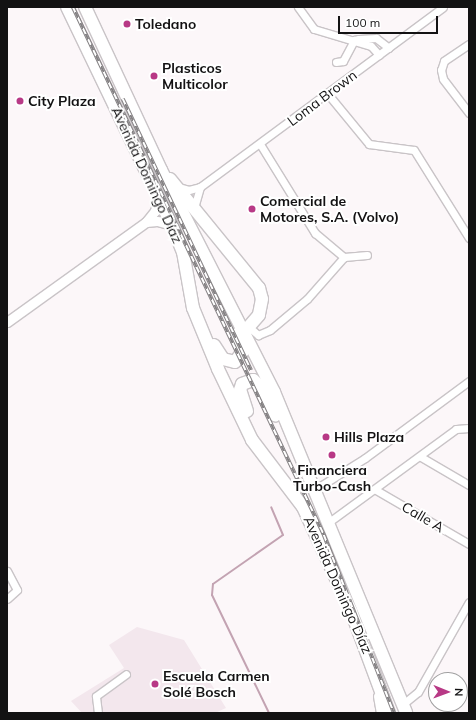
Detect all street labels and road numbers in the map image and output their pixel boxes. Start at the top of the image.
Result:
street label: Loma Brown [284,66,360,130]
street label: Avenida Domingo Díaz [108,104,186,246]
street label: Calle A [399,498,447,536]
street label: Avenida Domingo Díaz [300,514,376,656]

